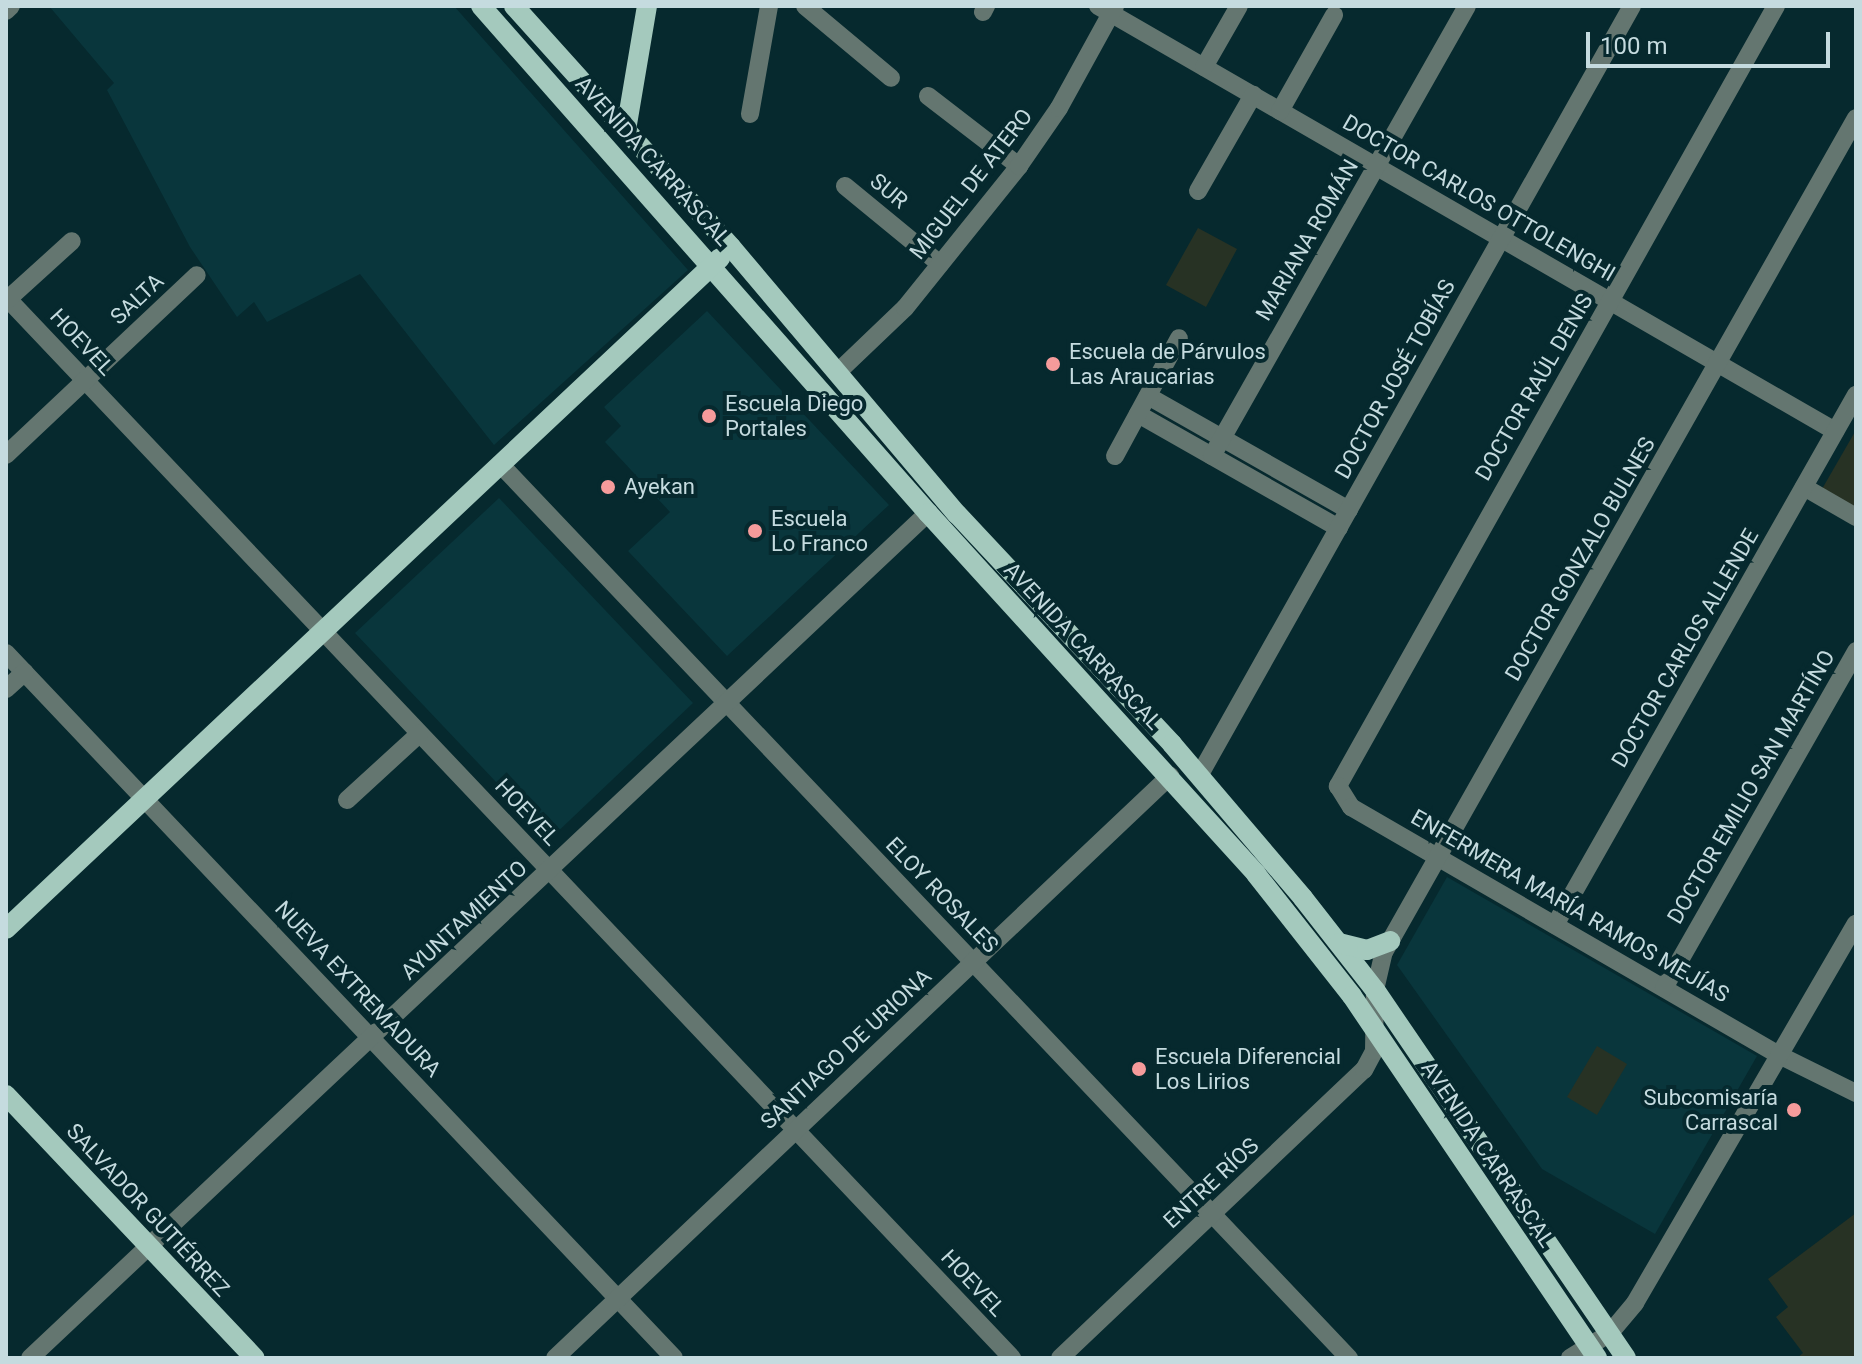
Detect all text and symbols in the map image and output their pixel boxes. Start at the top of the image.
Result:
scale bar [1590,16,1834,66]
text: 100 m [1600,32,1667,60]
street label: AVENIDA CARRASCAL [570,71,736,251]
street label: MIGUEL DE ATERO [904,103,1038,265]
street label: DOCTOR CARLOS OTTOLENGHI [1338,109,1620,287]
street label: MARIANA ROMÁN [1250,155,1364,325]
street label: SUR [865,168,913,214]
street label: SALTA [105,268,169,330]
street label: DOCTOR JOSÉ TOBÍAS [1329,275,1461,483]
street label: DOCTOR RAÚL DENIS [1470,289,1598,485]
street label: HOEVEL [44,303,120,381]
place label: Escuela de Párvulos Las Araucarias [1069,338,1266,390]
marker: Escuela de Párvulos Las Araucarias [1044,355,1062,373]
place label: Escuela Diego Portales [725,390,863,442]
marker: Escuela Diego Portales [700,407,718,425]
street label: DOCTOR GONZALO BULNES [1499,433,1661,685]
place label: Ayekan [624,474,695,500]
marker: Ayekan [599,478,617,496]
place label: Escuela Lo Franco [771,505,868,556]
marker: Escuela Lo Franco [746,522,764,540]
street label: DOCTOR CARLOS ALLENDE [1606,524,1764,772]
street label: AVENIDA CARRASCAL [999,557,1167,735]
street label: DOCTOR EMILIO SAN MARTÍNO [1662,645,1840,929]
street label: HOEVEL [489,773,565,851]
street label: ENFERMERA MARÍA RAMOS MEJÍAS [1406,804,1734,1008]
street label: ELOY ROSALES [880,832,1004,958]
street label: AYUNTAMIENTO [395,855,533,985]
street label: NUEVA EXTREMADURA [269,895,447,1083]
street label: SANTIAGO DE URIONA [755,963,937,1135]
place label: Escuela Diferencial Los Lirios [1155,1043,1341,1094]
street label: AVENIDA CARRASCAL [1416,1056,1560,1252]
marker: Escuela Diferencial Los Lirios [1130,1060,1148,1078]
place label: Subcomisaría Carrascal [1644,1084,1778,1136]
marker: Subcomisaría Carrascal [1785,1101,1803,1119]
street label: SALVADOR GUTIÉRREZ [61,1118,235,1302]
street label: ENTRE RÍOS [1158,1132,1264,1234]
street label: HOEVEL [935,1244,1011,1322]

